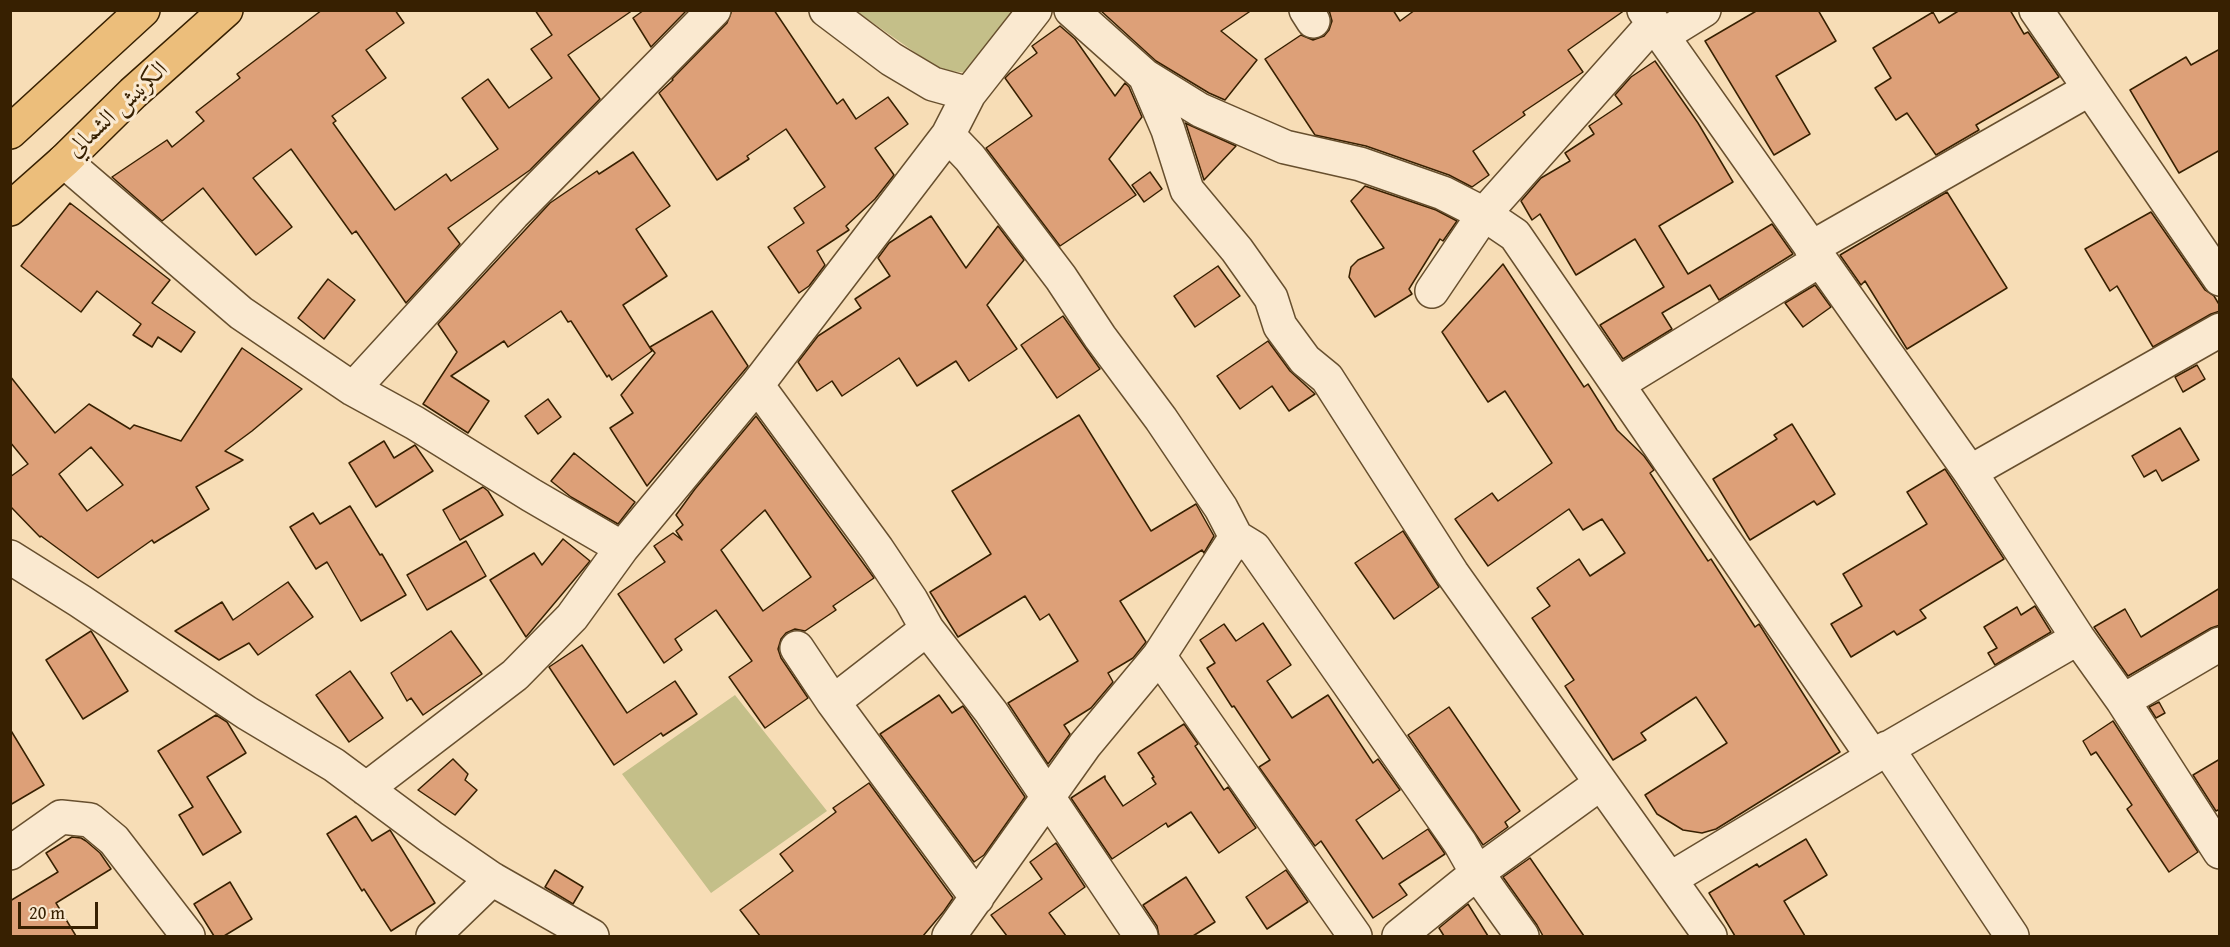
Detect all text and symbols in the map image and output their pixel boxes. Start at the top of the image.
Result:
street label: الكرنيش الشمالي [61,56,175,164]
scale bar [21,890,100,928]
text: 20 m [29,899,65,926]

